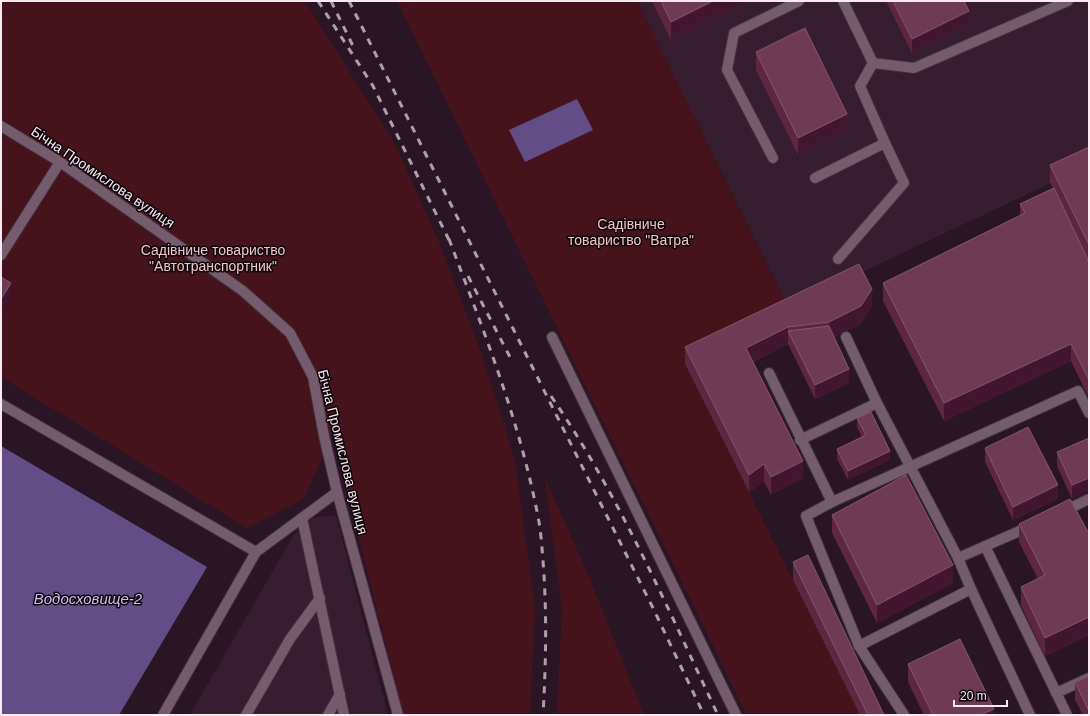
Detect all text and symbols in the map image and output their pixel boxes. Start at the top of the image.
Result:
street label: Бічна Промислова вулиця [28,123,178,231]
park label: Садівниче товариство "Ватра" [568,216,694,248]
park label: Садівниче товариство "Автотранспортник" [141,242,285,274]
street label: Бічна Промислова вулиця [315,368,371,536]
water label: Водосховище-2 [34,590,143,607]
scale bar [954,682,1007,708]
text: 20 m [960,689,987,703]

